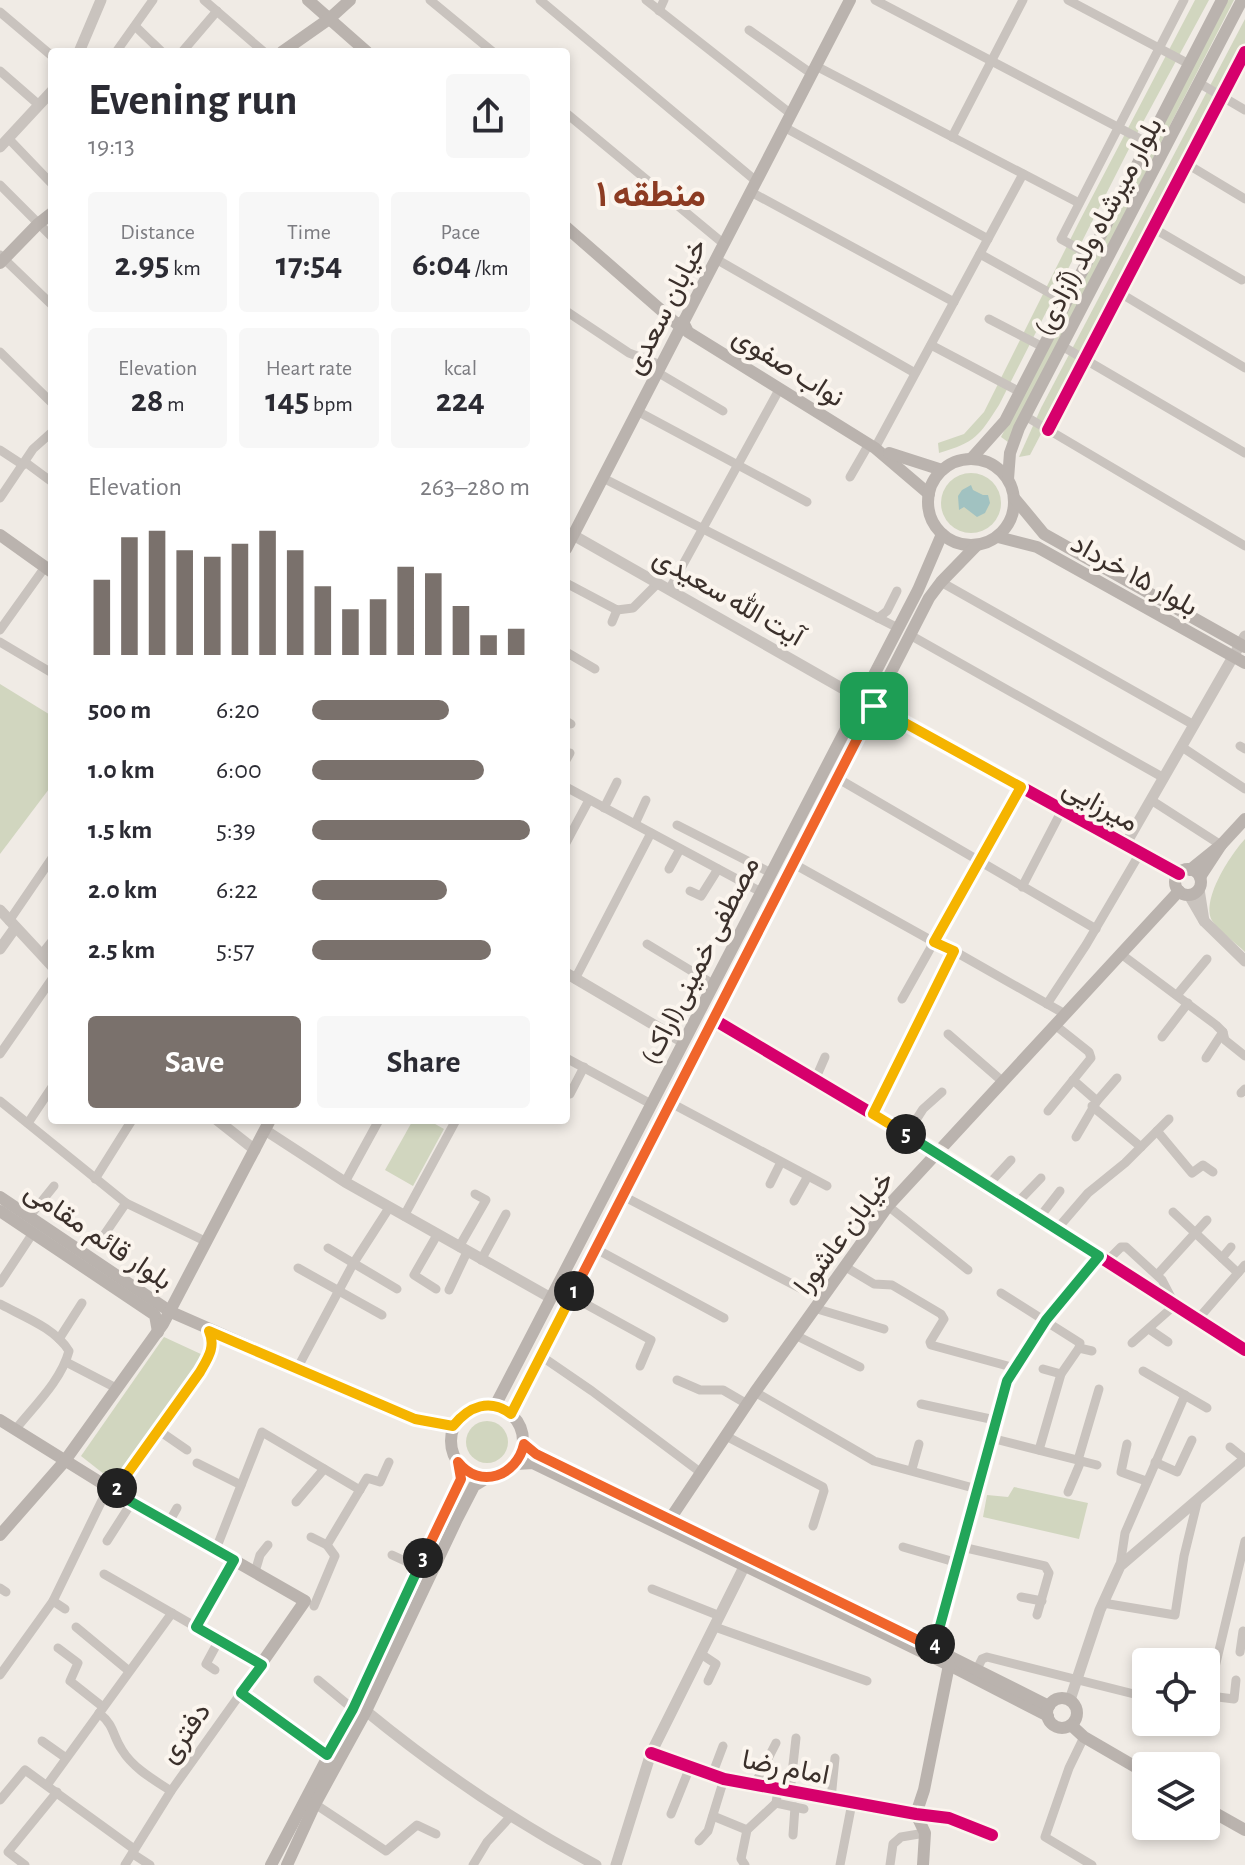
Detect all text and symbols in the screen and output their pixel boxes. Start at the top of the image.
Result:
button: share [446,74,530,158]
text: Evening run [88,79,297,123]
street label: بلوار میرشاه ولد (آزادی) [1029,113,1170,342]
text: 19:13 [88,133,135,159]
district label: منطقه ۱ [596,177,706,213]
text: Distance [120,221,195,243]
text: Time [287,221,331,243]
text: Pace [441,221,480,243]
street label: خیابان سعدی [621,235,714,380]
text: 2.95 [115,248,169,282]
text: 17:54 [276,248,342,282]
text: 6:04 [412,248,471,282]
text: km [169,257,201,279]
text: /km [471,257,509,279]
street label: نواب صفوی [726,323,849,415]
text: Elevation [118,357,197,379]
text: Heart rate [266,357,352,379]
text: kcal [444,357,477,379]
text: 28 [131,384,163,418]
text: 145 [265,384,309,418]
text: 224 [436,384,485,418]
text: m [163,393,185,415]
text: bpm [309,393,353,415]
text: Elevation [88,474,182,500]
text: 263–280 m [420,474,530,500]
street label: بلوار ۱۵ خرداد [1065,530,1202,624]
street label: آیت الله سعیدی [647,540,812,654]
pin [840,672,908,740]
icon: arrive [852,684,896,728]
text: 500 m [88,697,151,723]
text: 6:20 [216,697,260,723]
text: 1.0 km [88,757,155,783]
text: 6:00 [216,757,262,783]
street label: میرزایی [1057,774,1142,839]
text: 1.5 km [88,817,152,843]
text: 5:39 [216,817,256,843]
street label: مصطفی خمینی(اراک) [636,853,767,1070]
text: 2.0 km [88,877,158,903]
text: 6:22 [216,877,258,903]
text: 2.5 km [88,937,155,963]
text: 5:57 [216,937,255,963]
button: Save [88,1016,301,1108]
button: Share [317,1016,530,1108]
pin: 5 [886,1114,926,1154]
text: 5 [901,1123,911,1145]
street label: خیابان عاشورا [789,1166,901,1301]
street label: بلوار قائم مقامی [17,1177,177,1299]
pin: 1 [554,1271,594,1311]
text: 1 [570,1280,578,1302]
pin: 2 [97,1468,137,1508]
text: 2 [112,1477,122,1499]
pin: 3 [403,1538,443,1578]
text: 3 [418,1547,428,1569]
pin: 4 [915,1624,955,1664]
text: 4 [929,1633,941,1655]
map controls [1132,1648,1220,1840]
button: locate [1132,1648,1220,1736]
street label: دفتری [155,1698,218,1770]
street label: امام رضا [739,1746,832,1793]
button: layers [1132,1752,1220,1840]

